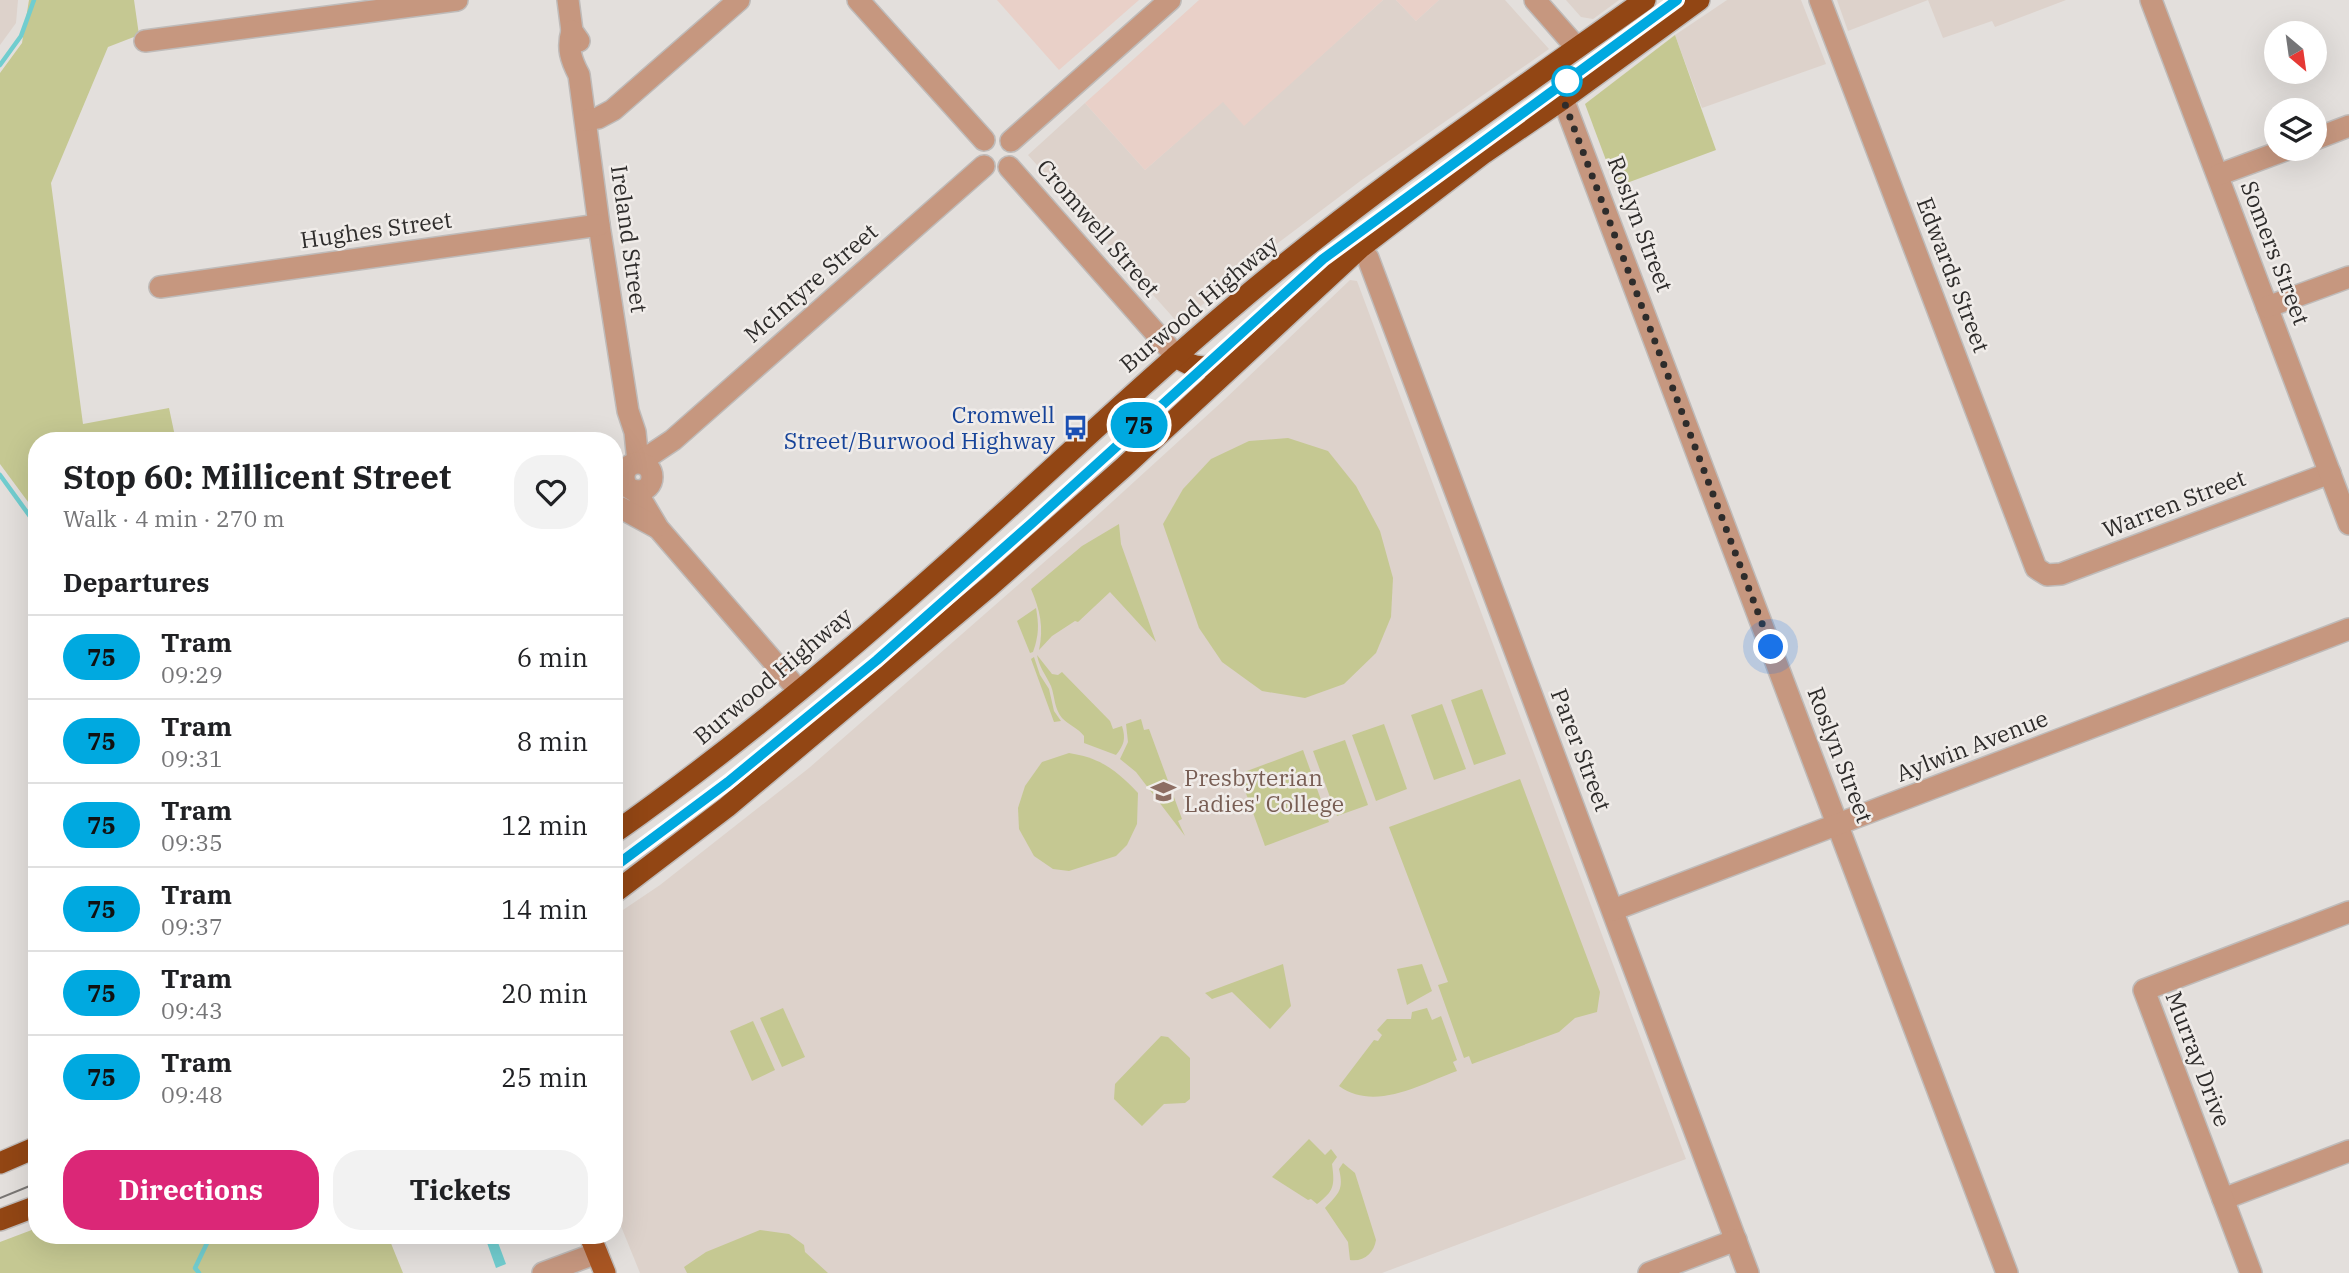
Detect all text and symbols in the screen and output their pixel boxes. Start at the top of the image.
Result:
north arrow [2264,21,2328,84]
map controls [2264,21,2327,161]
unlabelled marker [1552,66,1582,96]
button: layers [2264,98,2327,161]
street label: Roslyn Street [1601,151,1681,296]
street label: Cromwell Street [1031,152,1167,303]
street label: Ireland Street [605,163,655,315]
street label: Somers Street [2235,176,2317,329]
street label: Edwards Street [1911,193,1997,357]
street label: Hughes Street [298,204,454,254]
street label: McIntyre Street [737,216,883,348]
street label: Burwood Highway [1113,228,1284,378]
place label: Cromwell Street/Burwood Highway [784,399,1056,455]
line badge: 75 [1108,402,1170,448]
text: 75 [1125,409,1153,441]
bus stop icon: Cromwell Street/Burwood Highway [1061,414,1089,442]
text: Stop 60: Millicent Street [63,455,451,498]
button: heart [514,455,588,529]
street label: Warren Street [2098,462,2249,544]
text: Walk · 4 min · 270 m [63,503,285,533]
text: Departures [63,565,209,599]
street label: Burwood Highway [687,600,858,750]
text: Tram [161,625,232,659]
your location [1753,629,1788,664]
text: 6 min [517,640,588,674]
text: 75 [87,641,116,673]
text: 09:29 [161,659,223,689]
street label: Roslyn Street [1801,682,1881,827]
street label: Parer Street [1545,684,1619,815]
street label: Aylwin Avenue [1891,702,2052,788]
text: Tram [161,709,232,743]
text: 8 min [517,724,588,758]
text: 75 [87,725,116,757]
text: 09:31 [161,743,223,773]
place label: Presbyterian Ladies' College [1184,762,1344,818]
school or university icon: Presbyterian Ladies' College [1150,777,1178,805]
text: Tram [161,793,232,827]
text: 12 min [501,808,588,842]
text: 75 [87,809,116,841]
text: 09:35 [161,827,223,857]
text: Tram [161,877,232,911]
text: 14 min [501,892,588,926]
text: 75 [87,893,116,925]
text: 09:37 [161,911,223,941]
text: Tram [161,961,232,995]
text: 20 min [501,976,588,1010]
text: 75 [87,977,116,1009]
street label: Murray Drive [2159,987,2239,1131]
text: 09:43 [161,995,223,1025]
text: Tram [161,1045,232,1079]
text: 25 min [501,1060,588,1094]
text: 75 [87,1061,116,1093]
text: 09:48 [161,1079,223,1109]
button: Directions [63,1150,319,1230]
button: Tickets [333,1150,588,1230]

